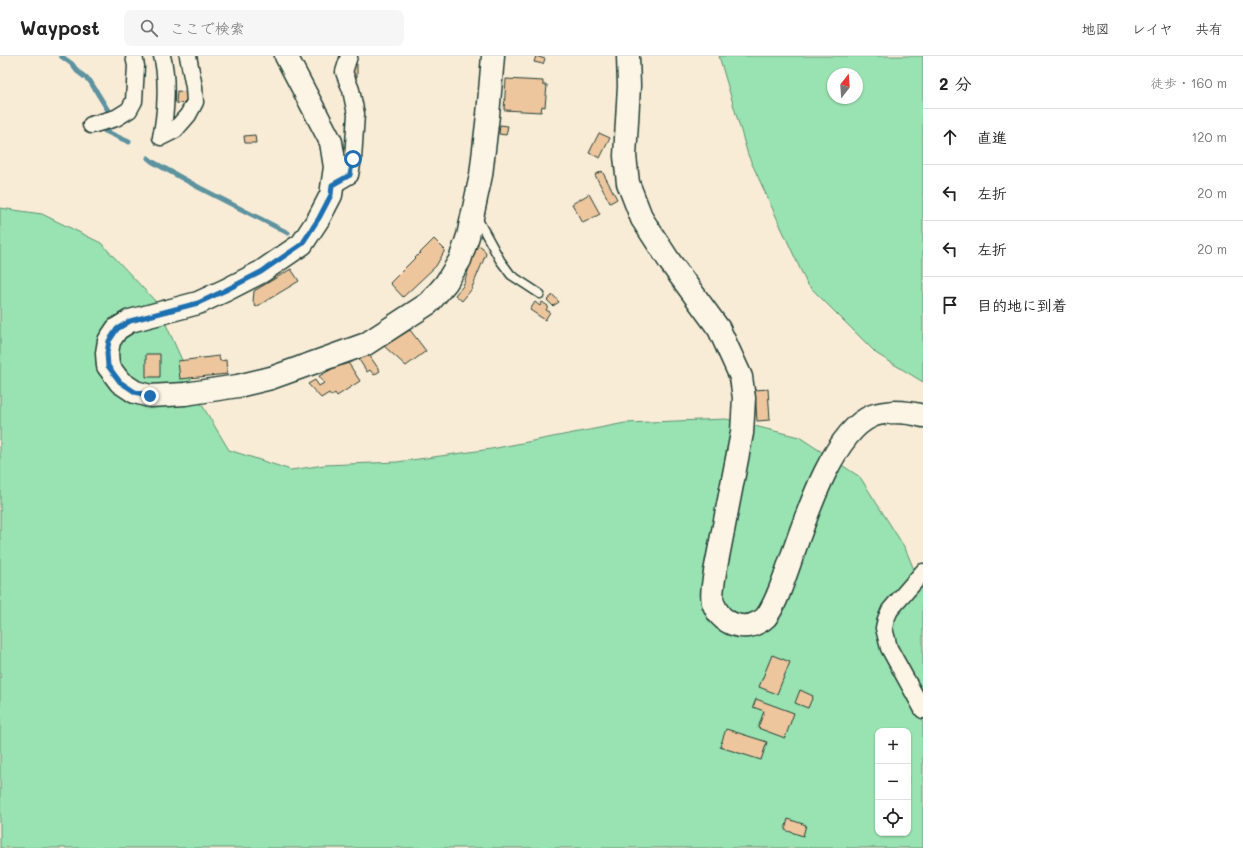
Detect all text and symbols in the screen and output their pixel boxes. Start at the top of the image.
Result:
search box [124,10,404,46]
text: Waypost [20,15,100,40]
icon: search [138,17,160,39]
text: ここで検索 [170,18,245,38]
text: 地図 [1082,19,1110,38]
text: レイヤ [1132,19,1173,38]
text: 共有 [1195,19,1223,38]
north arrow [827,68,863,104]
text: 2 分 [939,72,972,94]
text: 徒歩 · 160 m [1151,74,1227,91]
icon: ahead [939,126,961,148]
text: 直進 [977,127,1007,147]
text: 120 m [1191,128,1227,145]
route start [344,150,362,168]
icon: left [939,182,961,204]
text: 左折 [977,183,1007,203]
text: 20 m [1197,184,1227,201]
icon: left [939,238,961,260]
text: 左折 [977,239,1007,259]
text: 20 m [1197,240,1227,257]
icon: arrive [939,294,961,316]
text: 目的地に到着 [977,295,1067,315]
route end [141,387,159,405]
map controls [875,728,911,836]
button: + [875,728,911,764]
button: − [875,764,911,800]
button: locate [875,800,911,836]

